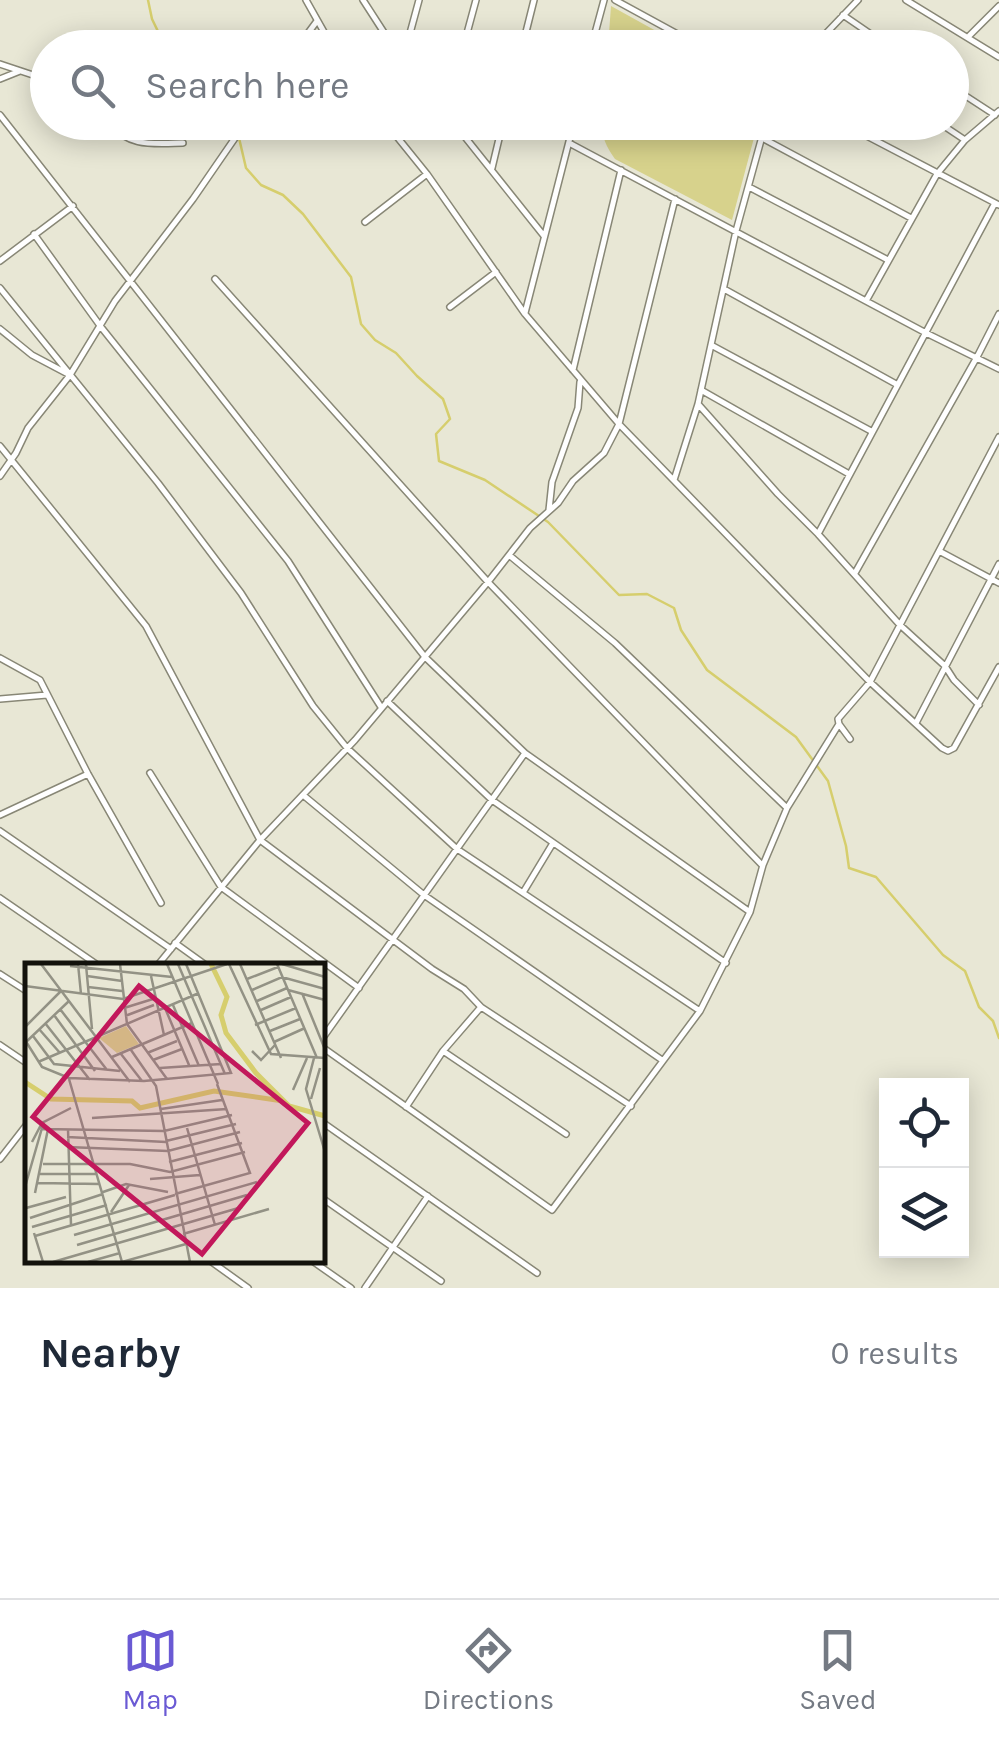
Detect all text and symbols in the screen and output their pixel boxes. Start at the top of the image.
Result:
search box [30,30,969,140]
icon: search [65,58,120,113]
text: Search here [145,63,349,108]
inset map [25,963,325,1263]
map controls [879,1078,969,1258]
button: locate [879,1078,969,1168]
button: layers [879,1168,969,1258]
text: Nearby [40,1328,180,1378]
text: 0 results [830,1335,959,1372]
tab: Map [122,1623,178,1716]
tab: Directions [423,1623,554,1716]
tab: Saved [799,1623,877,1716]

